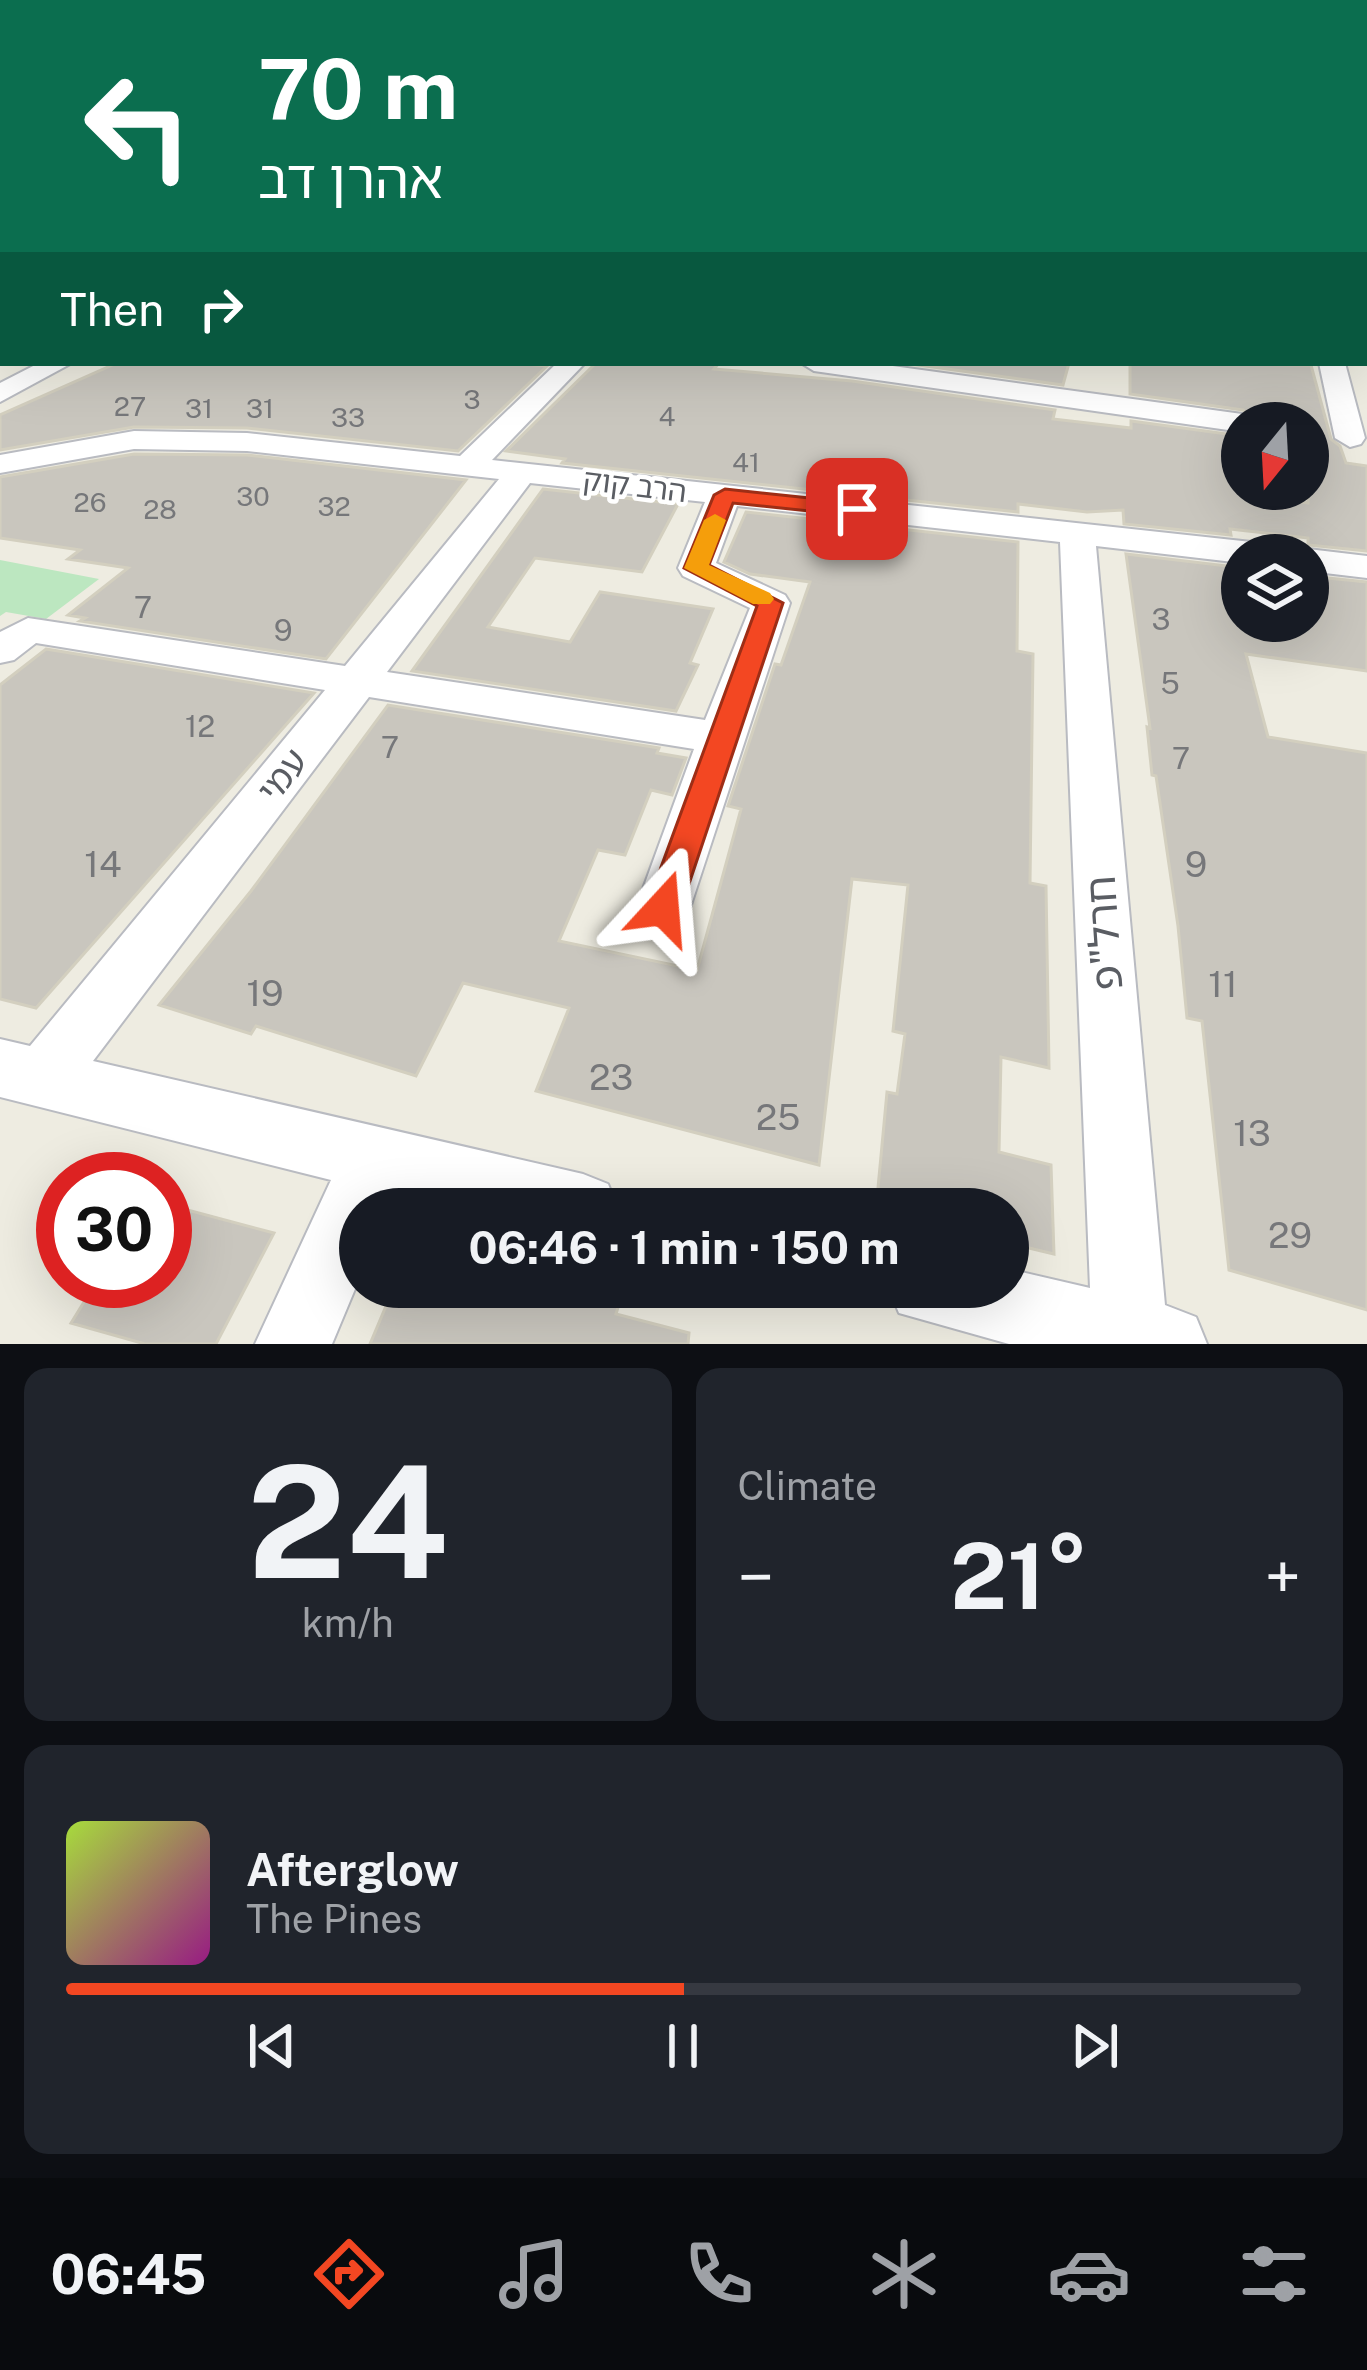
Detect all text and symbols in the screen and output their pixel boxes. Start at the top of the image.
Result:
text: 70 m [258,39,458,138]
icon: left [60,48,216,204]
text: אהרן דב [258,147,443,210]
icon: right [188,276,254,342]
text: Then [60,283,164,336]
house number: 3 [463,383,481,415]
house number: 27 [114,390,146,422]
house number: 31 [185,392,213,424]
house number: 31 [246,392,274,424]
house number: 4 [659,400,676,432]
house number: 33 [331,401,365,433]
north arrow [1221,402,1329,510]
map controls [1221,402,1329,642]
house number: 41 [732,446,760,478]
pin [806,458,908,560]
street label: הרב קוק [581,461,689,509]
icon: arrive [824,476,890,542]
house number: 30 [236,480,270,512]
house number: 26 [74,486,106,518]
house number: 32 [317,490,351,522]
house number: 28 [143,493,177,525]
button: layers [1221,534,1329,642]
house number: 7 [134,589,152,625]
house number: 3 [1152,601,1170,637]
house number: 9 [274,612,292,648]
house number: 5 [1160,665,1180,701]
house number: 12 [185,708,215,744]
house number: 7 [381,729,399,765]
street label: עמי [248,740,316,810]
house number: 7 [1172,740,1190,776]
house number: 14 [84,843,122,885]
house number: 9 [1185,843,1207,885]
position arrow [600,845,726,971]
street label: חרל"פ [1075,874,1131,992]
house number: 11 [1208,963,1238,1005]
house number: 19 [246,972,284,1014]
house number: 23 [589,1056,633,1098]
house number: 25 [756,1096,800,1138]
house number: 13 [1233,1112,1271,1154]
speed limit sign: 30 [36,1152,192,1308]
house number: 29 [1268,1214,1312,1256]
text: 06:46 · 1 min · 150 m [468,1221,900,1274]
text: 24 [247,1430,448,1613]
text: Climate [738,1463,877,1509]
text: 21° [950,1523,1088,1629]
text: − [738,1538,774,1616]
text: + [1264,1538,1301,1616]
text: km/h [302,1600,394,1646]
text: Afterglow [246,1843,459,1896]
text: The Pines [246,1896,422,1942]
icon: previous [239,2013,305,2079]
icon: pause [650,2013,716,2079]
icon: next [1062,2013,1128,2079]
icon: directions [307,2232,391,2316]
icon: music [492,2232,576,2316]
icon: phone [677,2232,761,2316]
icon: climate [862,2232,946,2316]
icon: car [1047,2232,1131,2316]
icon: filters [1232,2232,1316,2316]
text: 06:45 [51,2243,206,2306]

